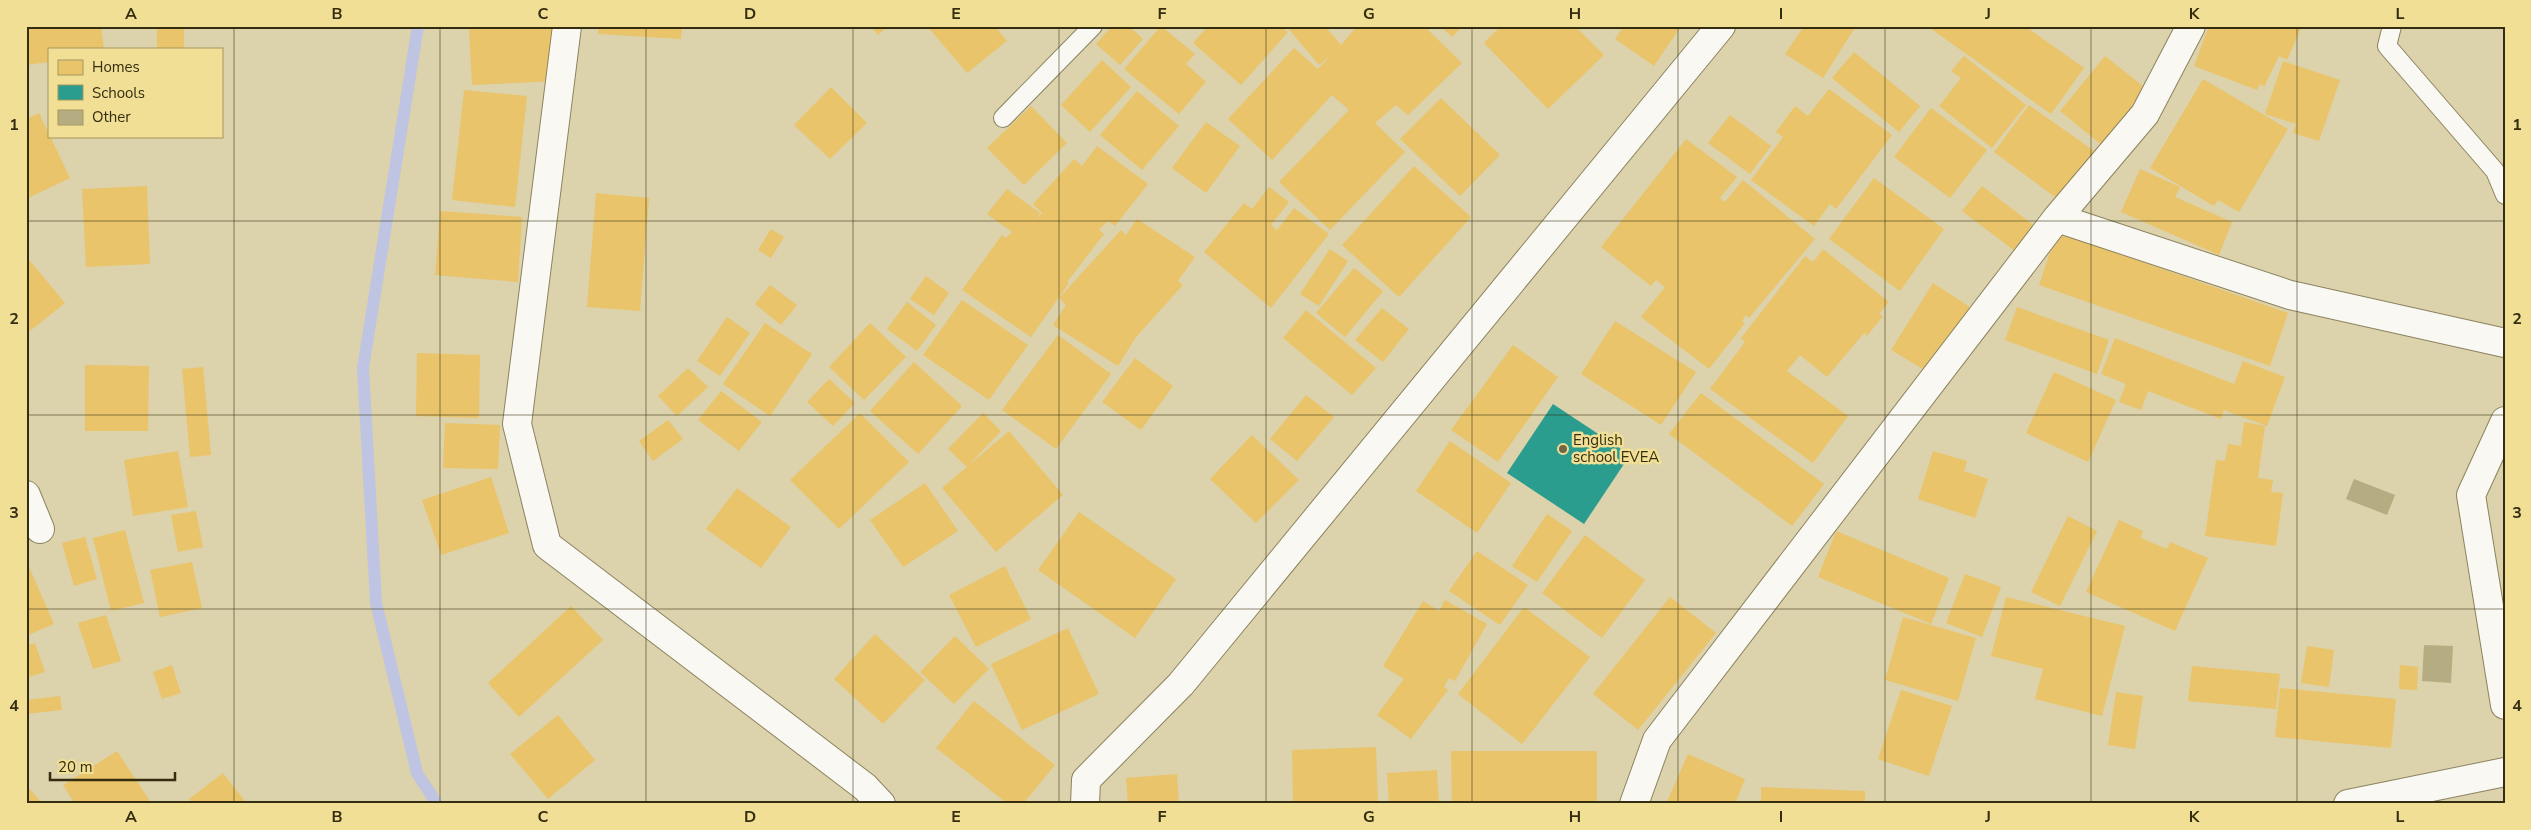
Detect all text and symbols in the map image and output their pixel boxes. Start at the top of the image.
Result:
text: A [125,3,137,25]
text: B [331,3,343,25]
text: C [538,3,549,25]
text: D [744,3,756,25]
text: E [951,3,961,25]
text: F [1158,3,1167,25]
text: G [1363,3,1375,25]
text: H [1569,3,1581,25]
text: I [1779,3,1783,25]
text: J [1984,3,1991,25]
text: K [2189,3,2201,25]
text: L [2396,3,2405,25]
legend [48,48,222,138]
text: Homes [92,57,140,77]
text: Schools [92,83,145,103]
text: Other [92,107,131,127]
text: 1 [9,114,19,136]
text: 1 [2512,114,2522,136]
text: 2 [9,308,19,330]
text: 2 [2512,308,2522,330]
place label: English school EVEA [1573,430,1659,467]
marker: English school EVEA [1557,443,1569,455]
text: 3 [9,502,19,524]
text: 3 [2512,502,2522,524]
text: 4 [9,695,19,717]
text: 4 [2512,695,2522,717]
scale bar [50,750,175,782]
text: 20 m [58,757,93,777]
text: A [125,806,137,828]
text: B [331,806,343,828]
text: C [538,806,549,828]
text: D [744,806,756,828]
text: E [951,806,961,828]
text: F [1158,806,1167,828]
text: G [1363,806,1375,828]
text: H [1569,806,1581,828]
text: I [1779,806,1783,828]
text: J [1984,806,1991,828]
text: K [2189,806,2201,828]
text: L [2396,806,2405,828]

